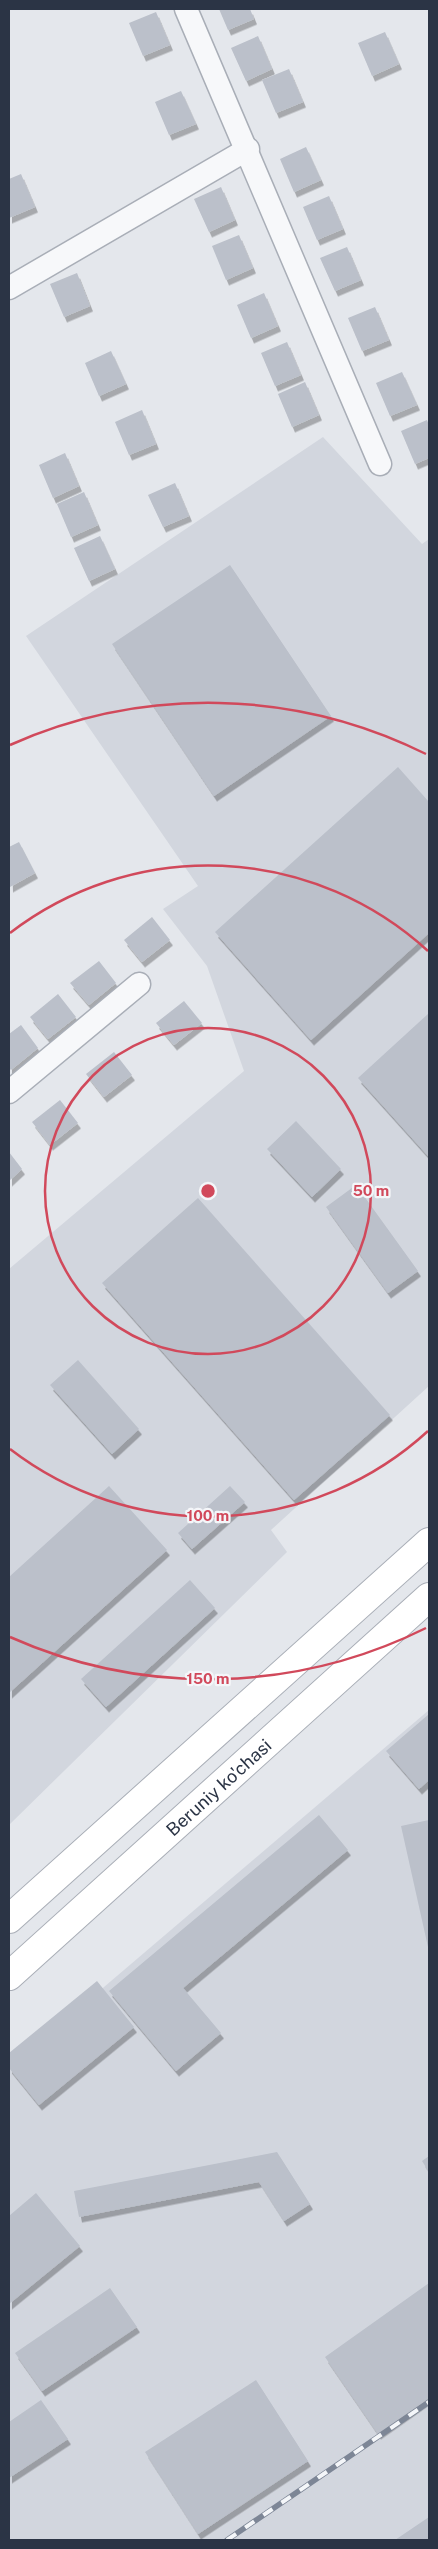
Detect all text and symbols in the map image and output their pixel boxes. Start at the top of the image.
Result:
centre of rings [199,1182,217,1200]
text: 50 m [353,1182,389,1199]
text: 100 m [187,1507,229,1524]
text: 150 m [186,1670,230,1687]
street label: Beruniy ko'chasi [161,1734,275,1840]

